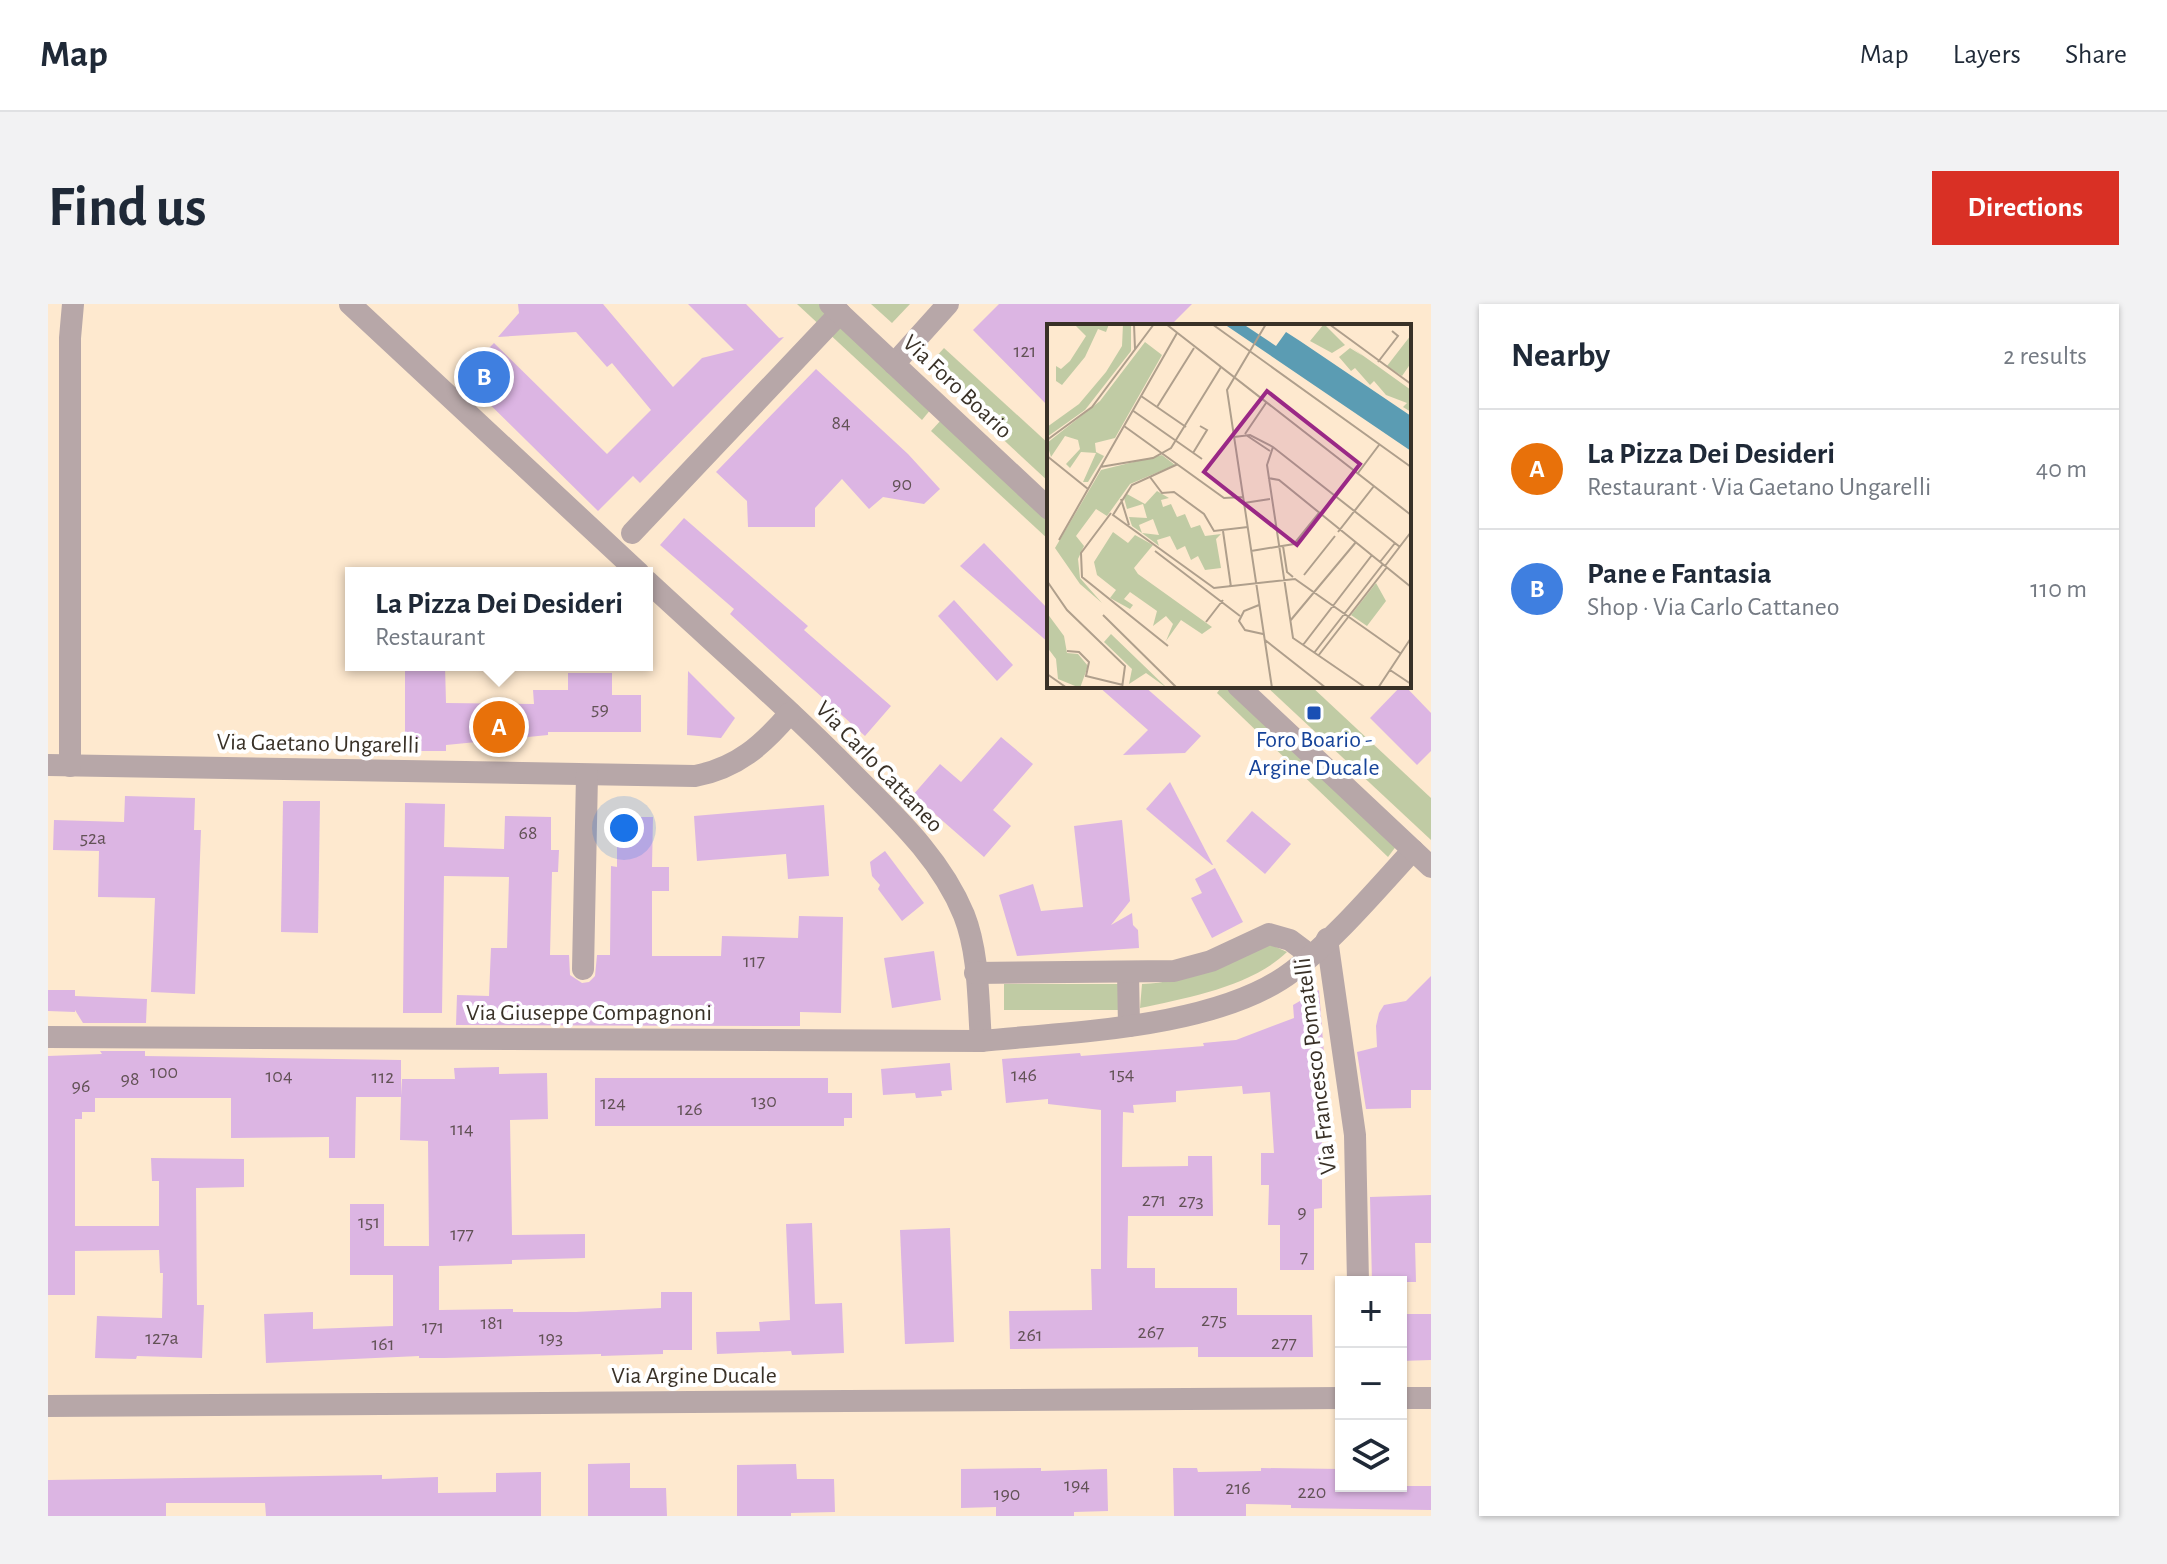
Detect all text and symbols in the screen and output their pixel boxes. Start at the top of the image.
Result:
text: Map [40,36,108,74]
text: Map [1860,41,1909,69]
text: Layers [1953,41,2021,69]
text: Share [2065,41,2127,69]
button: Directions [1932,171,2119,245]
text: Find us [48,180,206,236]
inset map [1047,324,1411,688]
street label: Via Foro Boario [898,331,1016,443]
text: Nearby [1511,339,1610,373]
house number: 121 [1014,341,1036,361]
text: 2 results [2003,343,2087,369]
pin: B [458,347,510,407]
house number: 84 [831,413,851,433]
text: La Pizza Dei Desideri [1587,439,1835,469]
text: A [1529,456,1545,482]
text: 40 m [2036,456,2087,482]
house number: 90 [892,474,912,494]
text: Restaurant · Via Gaetano Ungarelli [1587,474,1931,500]
text: Pane e Fantasia [1587,559,1772,589]
popup [345,567,653,671]
text: B [1529,576,1545,602]
text: 110 m [2030,576,2087,602]
text: La Pizza Dei Desideri [375,589,623,619]
text: Shop · Via Carlo Cattaneo [1587,594,1840,620]
text: Restaurant [375,624,485,650]
pin: A [473,697,525,757]
street label: Via Carlo Cattaneo [811,697,947,837]
house number: 59 [591,699,609,719]
marker: Foro Boario - Argine Ducale [1305,704,1323,722]
place label: Foro Boario - Argine Ducale [1248,728,1380,780]
street label: Via Gaetano Ungarelli [216,730,420,758]
your location [604,808,644,848]
house number: 68 [519,823,537,843]
house number: 52a [80,828,106,848]
house number: 117 [743,951,765,971]
street label: Via Francesco Pomatelli [1291,956,1341,1176]
street label: Via Giuseppe Compagnoni [466,1001,712,1025]
house number: 100 [150,1062,178,1082]
house number: 154 [1110,1064,1134,1084]
house number: 146 [1011,1065,1037,1085]
house number: 104 [265,1066,293,1086]
house number: 112 [372,1067,394,1087]
house number: 98 [121,1069,139,1089]
house number: 96 [72,1076,90,1096]
house number: 130 [751,1091,777,1111]
house number: 124 [600,1093,626,1113]
house number: 126 [677,1099,703,1119]
house number: 114 [450,1119,474,1139]
house number: 271 [1142,1190,1166,1210]
house number: 273 [1178,1191,1204,1211]
house number: 9 [1297,1202,1307,1222]
house number: 151 [358,1212,380,1232]
house number: 177 [450,1224,474,1244]
house number: 7 [1300,1247,1308,1267]
map controls [1335,1276,1407,1492]
button: + [1335,1276,1407,1348]
house number: 275 [1201,1310,1227,1330]
house number: 181 [480,1313,504,1333]
house number: 171 [422,1317,444,1337]
house number: 267 [1138,1322,1164,1342]
house number: 261 [1017,1325,1043,1345]
house number: 127a [145,1328,179,1348]
house number: 193 [539,1328,563,1348]
house number: 277 [1271,1333,1297,1353]
house number: 161 [371,1334,395,1354]
button: − [1335,1348,1407,1420]
street label: Via Argine Ducale [611,1364,777,1388]
button: layers [1335,1420,1407,1492]
house number: 194 [1064,1475,1090,1495]
house number: 216 [1225,1478,1251,1498]
house number: 220 [1298,1482,1326,1502]
house number: 190 [994,1484,1020,1504]

